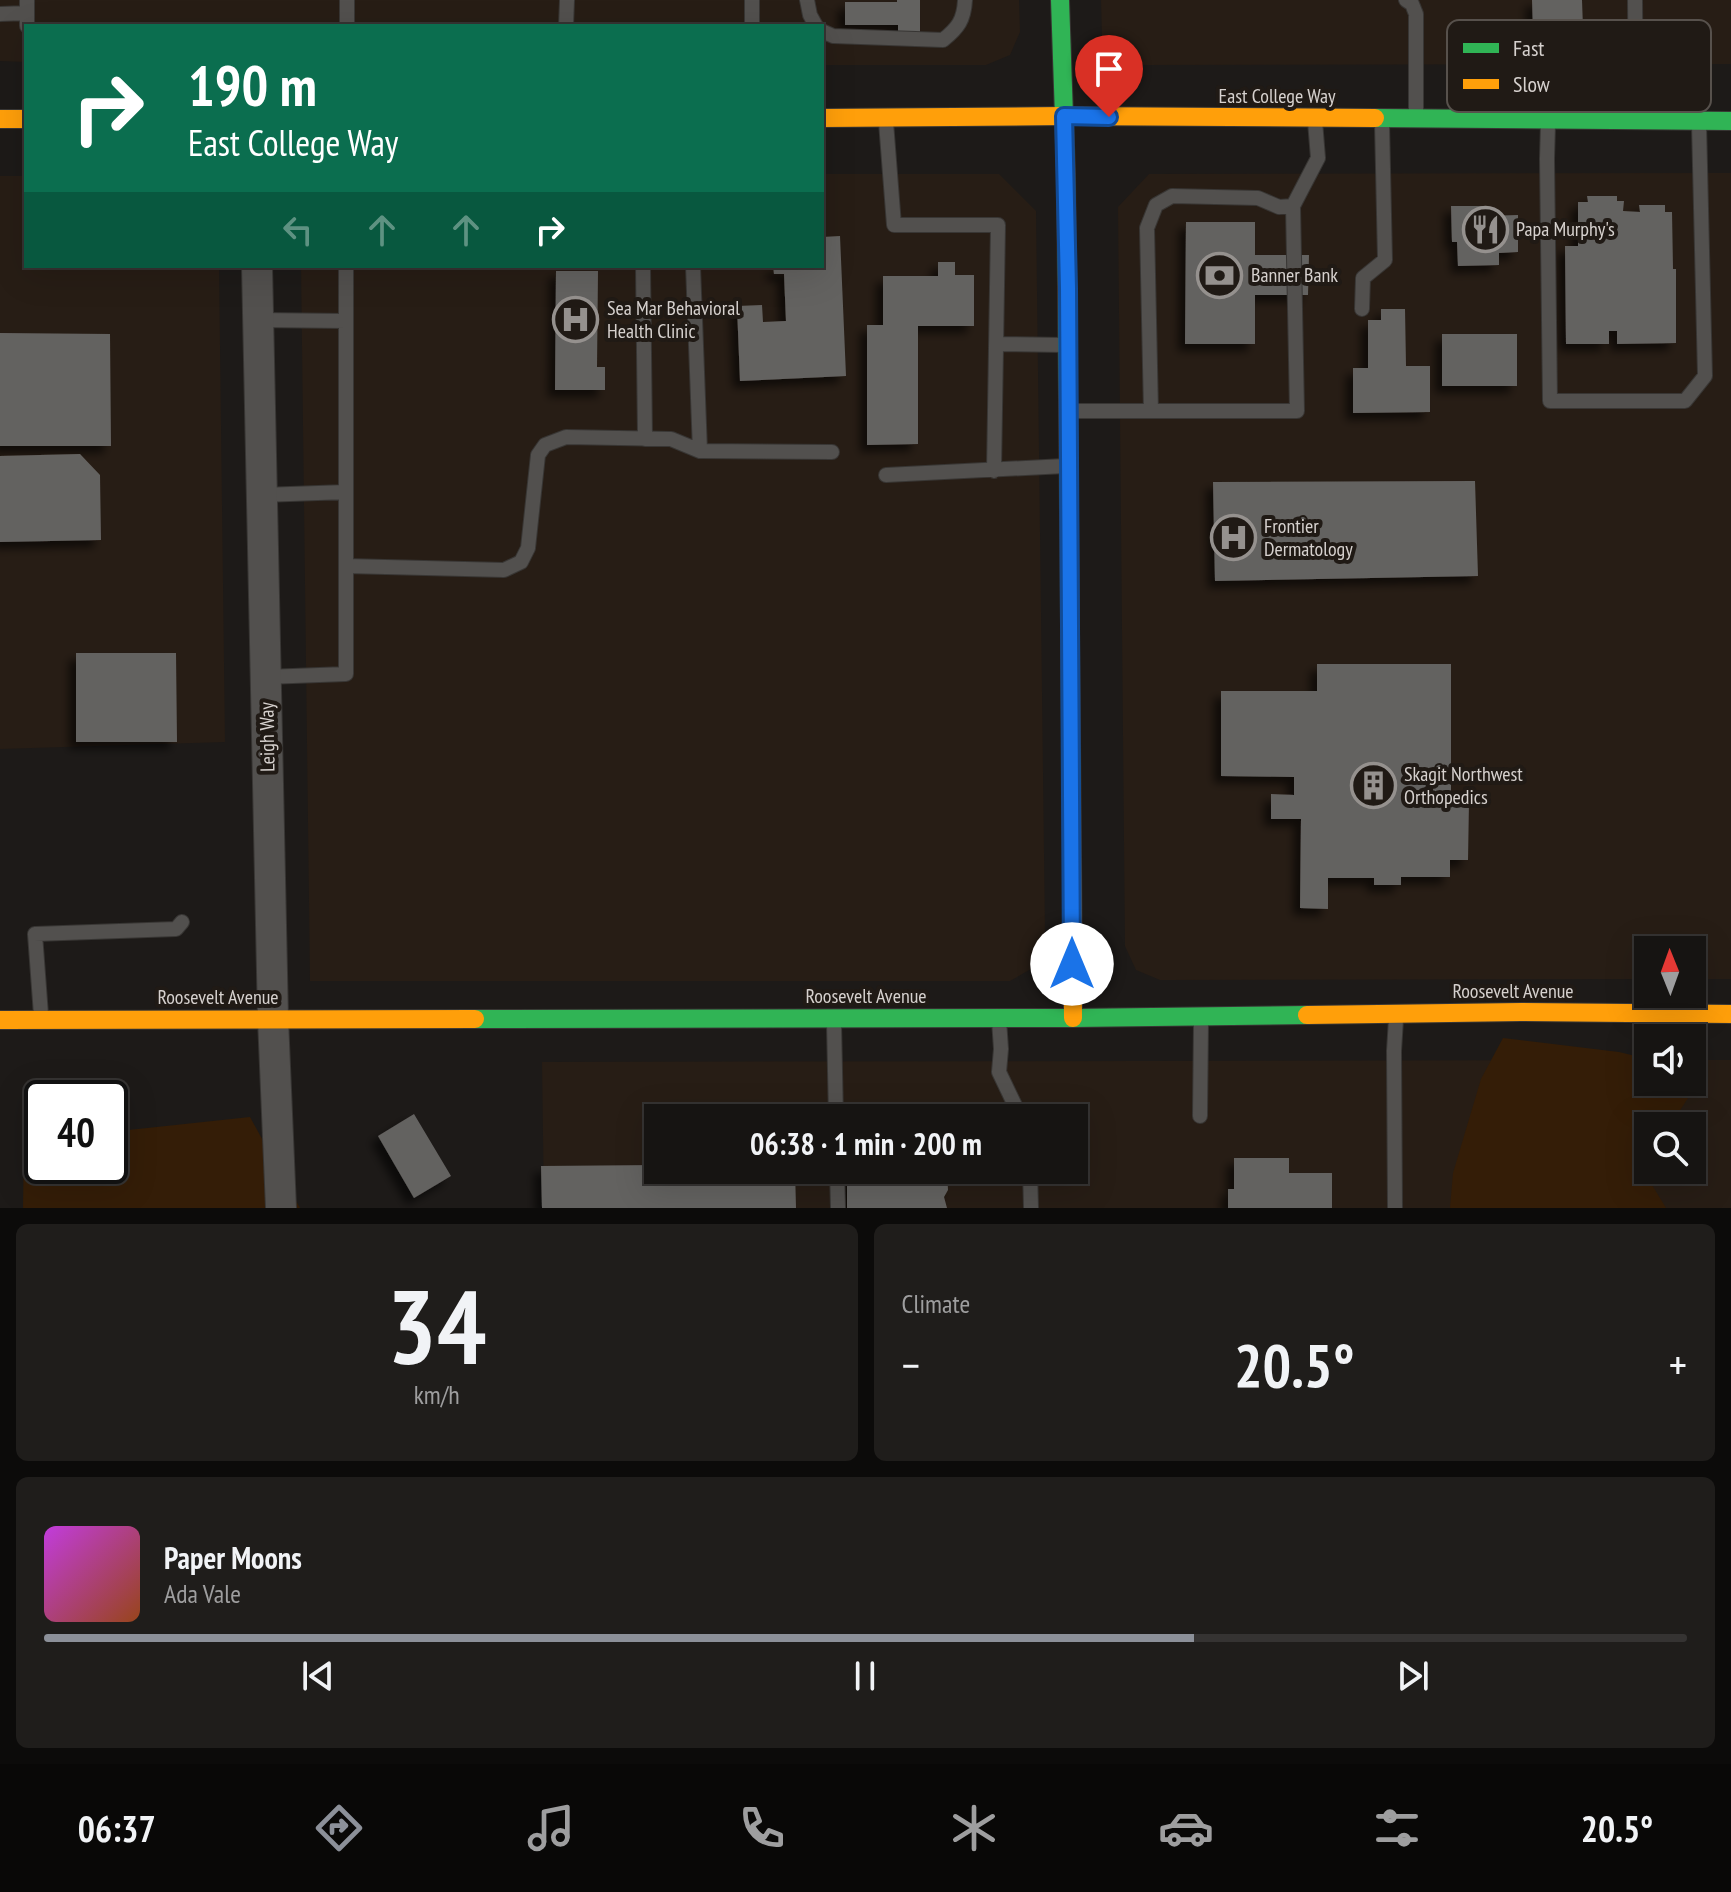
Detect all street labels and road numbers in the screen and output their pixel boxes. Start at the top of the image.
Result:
street label: East College Way [1219,83,1336,109]
street label: Leigh Way [253,701,281,772]
street label: Roosevelt Avenue [1452,978,1574,1004]
street label: Roosevelt Avenue [805,983,927,1009]
street label: Roosevelt Avenue [157,984,279,1010]

